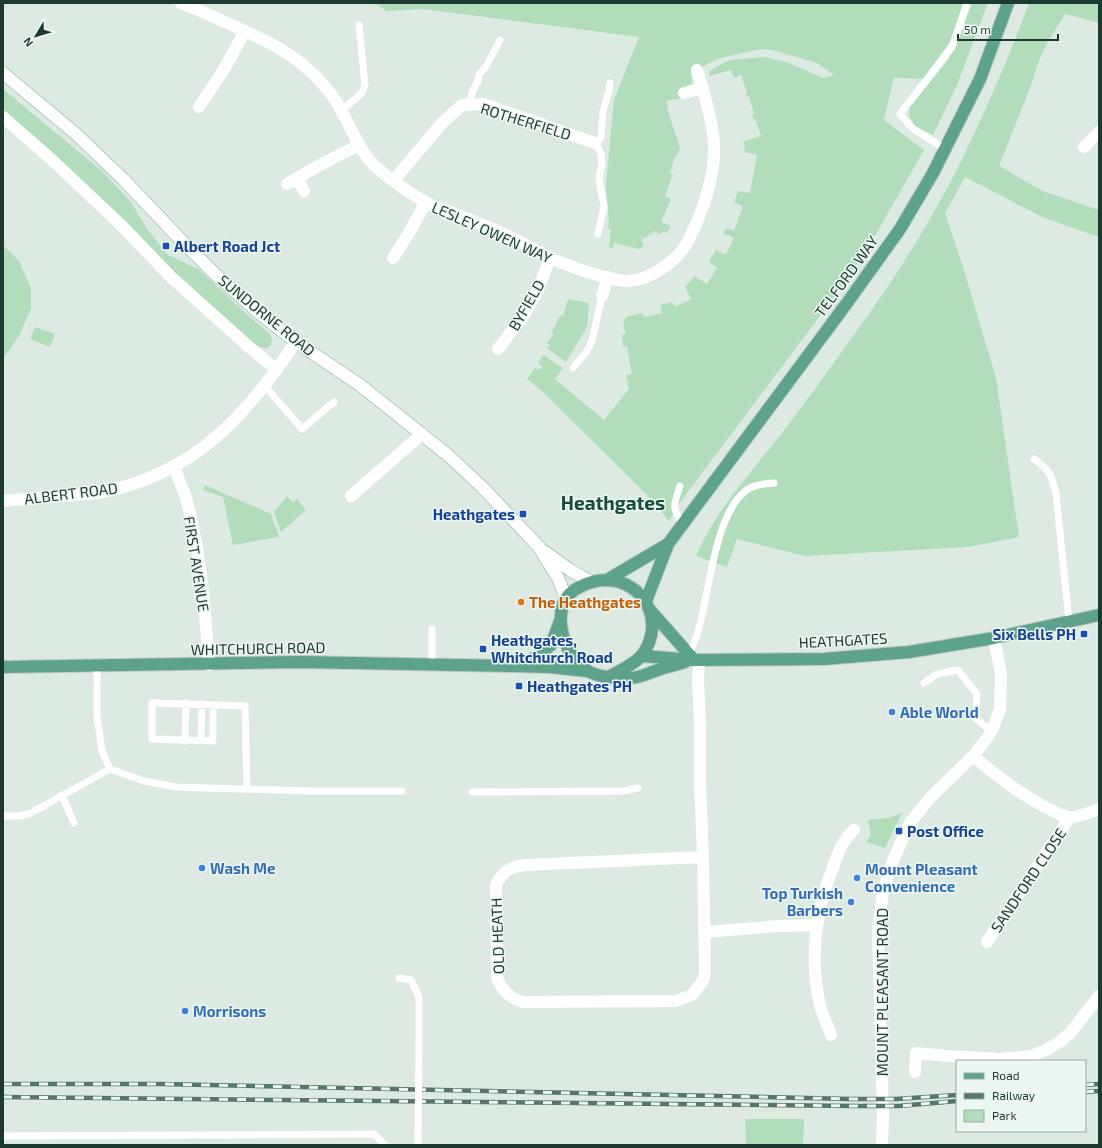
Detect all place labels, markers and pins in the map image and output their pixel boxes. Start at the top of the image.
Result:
place label: Albert Road Jct [174,237,280,255]
marker: Albert Road Jct [161,241,171,251]
place label: Heathgates [433,505,515,523]
marker: Heathgates [518,509,528,519]
place label: The Heathgates [529,593,641,611]
marker: The Heathgates [516,597,526,607]
place label: Six Bells PH [993,625,1076,643]
marker: Six Bells PH [1079,629,1089,639]
place label: Heathgates, Whitchurch Road [491,631,613,666]
marker: Heathgates, Whitchurch Road [478,644,488,654]
place label: Heathgates PH [527,677,632,695]
marker: Heathgates PH [514,681,524,691]
place label: Able World [900,703,979,721]
marker: Able World [887,707,897,717]
place label: Post Office [907,822,984,840]
marker: Post Office [894,826,904,836]
place label: Wash Me [210,859,275,877]
place label: Mount Pleasant Convenience [865,860,978,895]
marker: Wash Me [197,863,207,873]
marker: Mount Pleasant Convenience [852,873,862,883]
place label: Top Turkish Barbers [762,884,843,919]
marker: Top Turkish Barbers [846,897,856,907]
place label: Morrisons [193,1002,266,1020]
marker: Morrisons [180,1006,190,1016]

